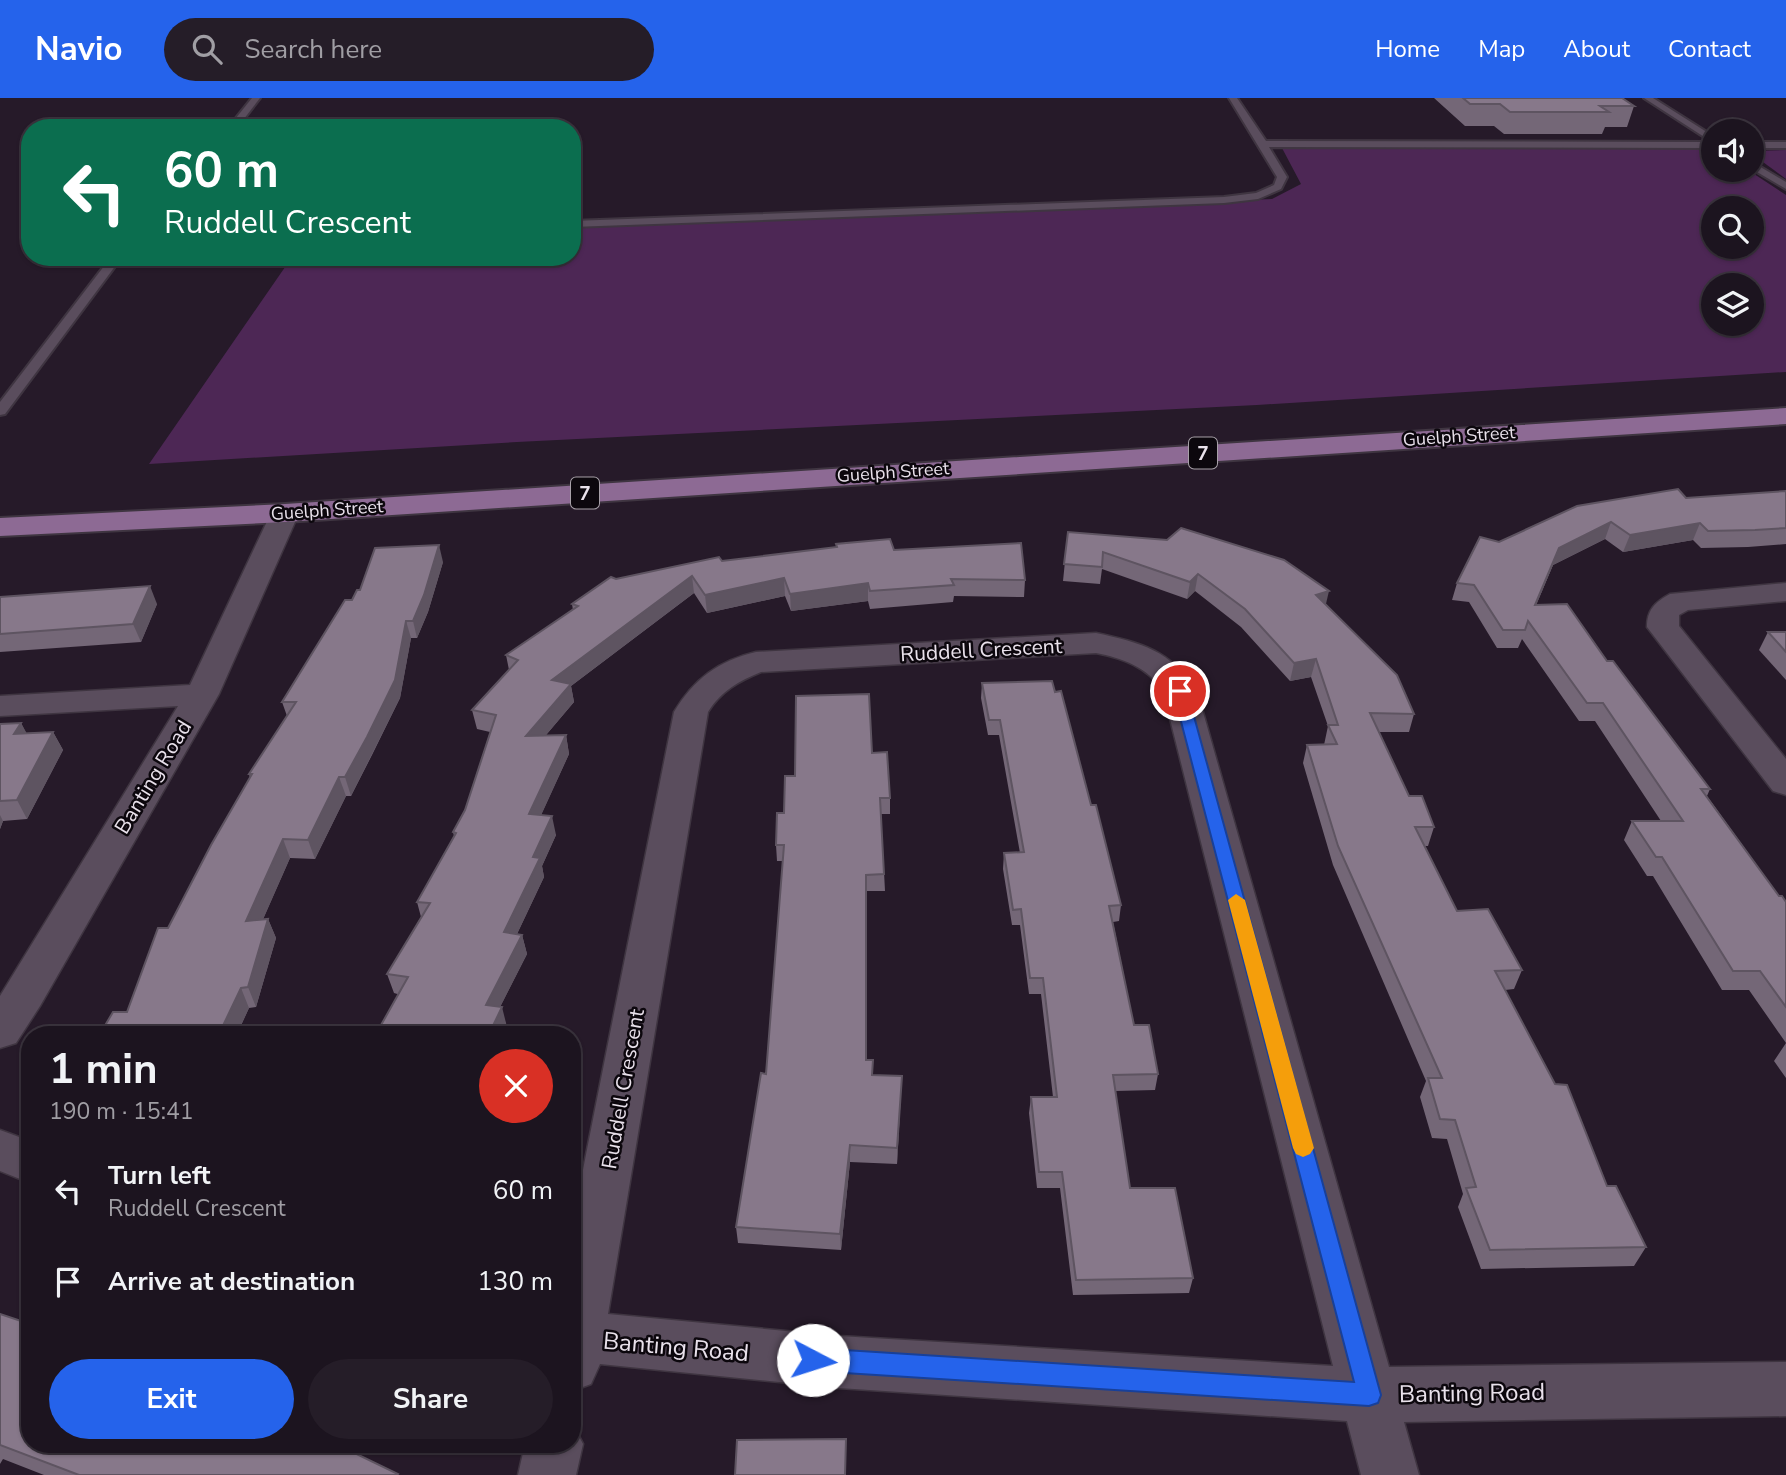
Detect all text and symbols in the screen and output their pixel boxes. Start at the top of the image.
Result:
search box [164,18,654,81]
text: Navio [35,27,122,72]
icon: search [188,30,226,68]
text: Search here [244,32,382,67]
text: Home [1375,33,1440,65]
text: Map [1478,33,1525,65]
text: About [1563,33,1630,65]
text: Contact [1668,33,1751,65]
map controls [1701,119,1764,336]
button: sound [1701,119,1764,182]
text: 60 m [164,137,279,204]
icon: left [49,147,140,238]
button: search [1701,196,1764,259]
text: Ruddell Crescent [164,201,411,244]
button: layers [1701,273,1764,336]
street label: Guelph Street [1402,420,1517,452]
road number: 7 [1189,438,1217,468]
street label: Guelph Street [836,456,951,488]
road number: 7 [571,478,599,508]
street label: Guelph Street [270,494,385,526]
street label: Ruddell Crescent [899,632,1063,668]
pin [1150,661,1210,721]
icon: arrive [1161,672,1199,710]
street label: Banting Road [108,715,198,839]
street label: Ruddell Crescent [595,1006,651,1171]
text: 1 min [49,1041,158,1098]
button: close [479,1049,553,1123]
text: 190 m · 15:41 [49,1096,194,1127]
text: Turn left [108,1158,211,1193]
icon: left [49,1172,87,1210]
text: 60 m [493,1173,553,1208]
text: Ruddell Crescent [108,1193,286,1224]
icon: arrive [49,1263,87,1301]
text: Arrive at destination [108,1264,355,1299]
text: 130 m [477,1264,553,1299]
position arrow [776,1323,850,1397]
street label: Banting Road [602,1325,750,1369]
button: Exit [49,1359,294,1439]
button: Share [308,1359,553,1439]
street label: Banting Road [1399,1376,1545,1410]

